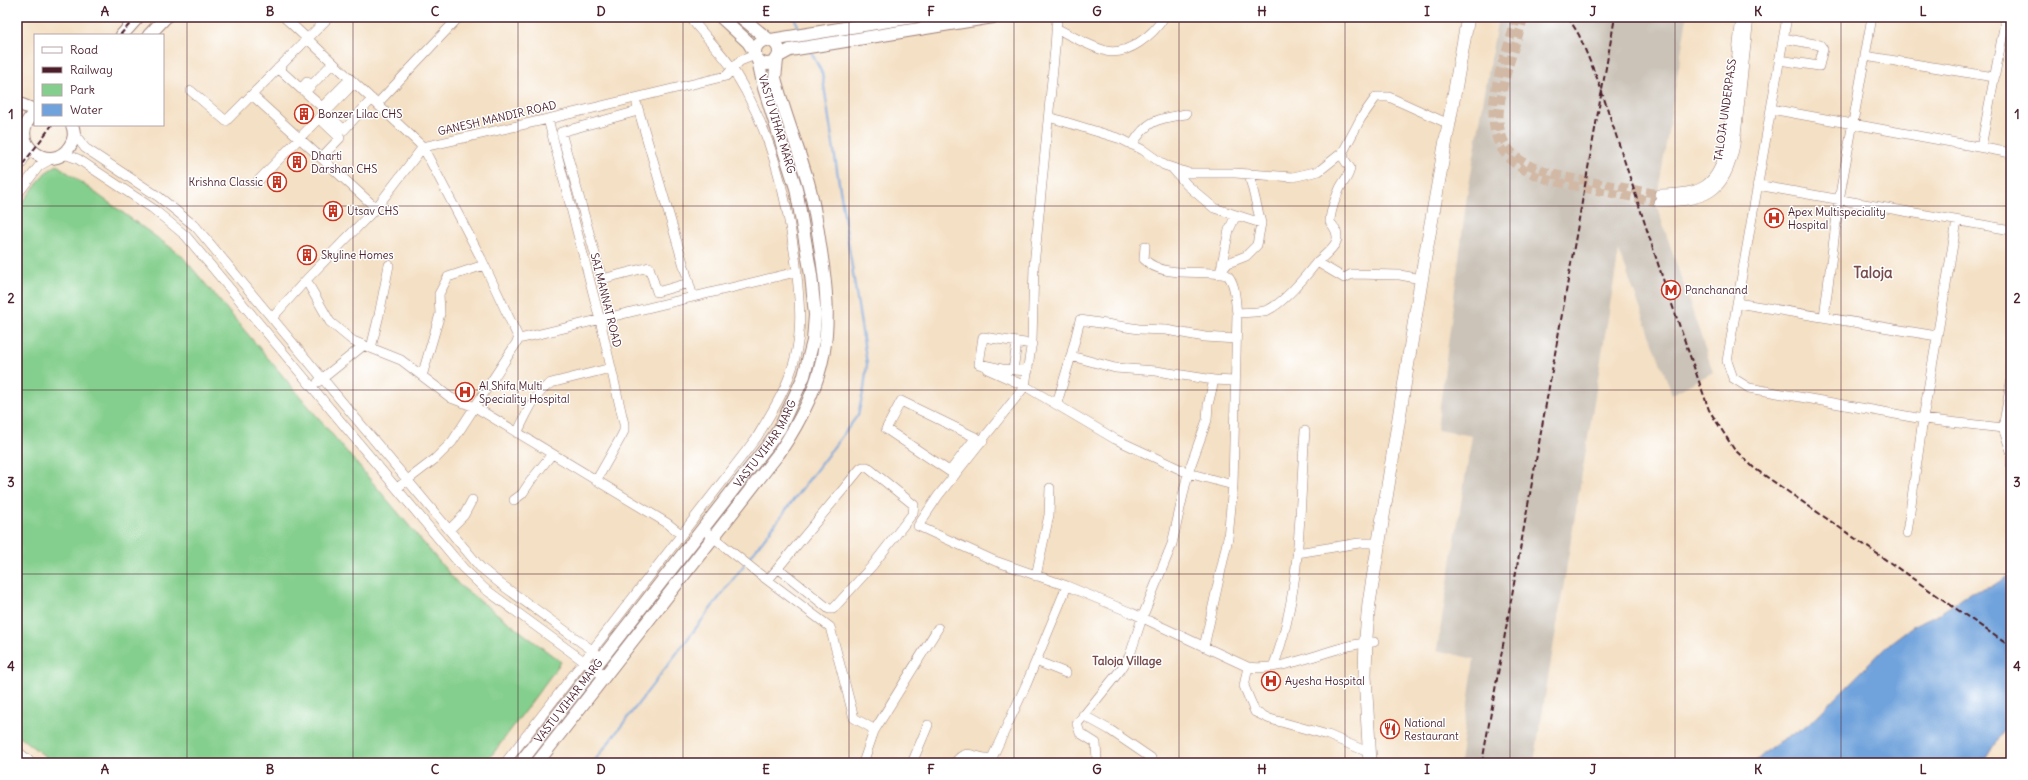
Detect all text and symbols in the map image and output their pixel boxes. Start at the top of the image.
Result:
text: A [101,3,110,20]
text: B [266,3,275,20]
text: C [431,3,440,20]
text: D [596,3,606,20]
text: E [762,3,770,20]
text: F [927,3,935,20]
text: G [1092,3,1102,20]
text: H [1257,3,1267,20]
text: I [1424,3,1430,20]
text: J [1590,3,1597,20]
text: K [1754,3,1763,20]
text: L [1919,3,1927,20]
legend [34,34,164,126]
text: Road [70,42,98,57]
street label: TALOJA UNDERPASS [1711,58,1739,162]
text: Railway [70,62,113,77]
street label: VASTU VIHAR MARG [755,73,799,175]
text: Park [70,82,95,97]
street label: GANESH MANDIR ROAD [436,97,558,138]
text: Water [70,102,103,117]
building icon: Bonzer Lilac CHS [293,103,315,125]
text: 1 [8,106,14,123]
text: 1 [2014,106,2020,123]
place label: Bonzer Lilac CHS [318,107,402,121]
place label: Dharti Darshan CHS [311,149,377,176]
building icon: Dharti Darshan CHS [286,151,308,173]
building icon: Krishna Classic [266,171,288,193]
place label: Krishna Classic [189,175,263,189]
building icon: Utsav CHS [322,200,344,222]
place label: Utsav CHS [347,204,399,218]
place label: Apex Multispeciality Hospital [1788,205,1886,232]
hospital icon: Apex Multispeciality Hospital [1763,207,1785,229]
building icon: Skyline Homes [296,244,318,266]
place label: Skyline Homes [321,248,393,262]
street label: SAI MANNAT ROAD [587,251,625,349]
district label: Taloja [1853,263,1893,282]
metro station icon: Panchanand [1660,279,1682,301]
place label: Panchanand [1685,283,1748,297]
text: 2 [7,290,15,307]
text: 2 [2013,290,2021,307]
place label: Al Shifa Multi Speciality Hospital [479,379,569,406]
hospital icon: Al Shifa Multi Speciality Hospital [454,381,476,403]
street label: VASTU VIHAR MARG [731,397,799,490]
text: 3 [7,474,15,491]
text: 3 [2013,474,2021,491]
district label: Taloja Village [1092,653,1162,669]
street label: VASTU VIHAR MARG [531,656,606,746]
text: 4 [7,658,15,675]
text: 4 [2013,658,2021,675]
hospital icon: Ayesha Hospital [1260,670,1282,692]
place label: Ayesha Hospital [1285,674,1365,688]
place label: National Restaurant [1404,716,1459,743]
restaurant icon: National Restaurant [1379,718,1401,740]
text: A [101,761,110,778]
text: B [266,761,275,778]
text: C [431,761,440,778]
text: D [596,761,606,778]
text: E [762,761,770,778]
text: F [927,761,935,778]
text: G [1092,761,1102,778]
text: H [1257,761,1267,778]
text: I [1424,761,1430,778]
text: J [1590,761,1597,778]
text: K [1754,761,1763,778]
text: L [1919,761,1927,778]

